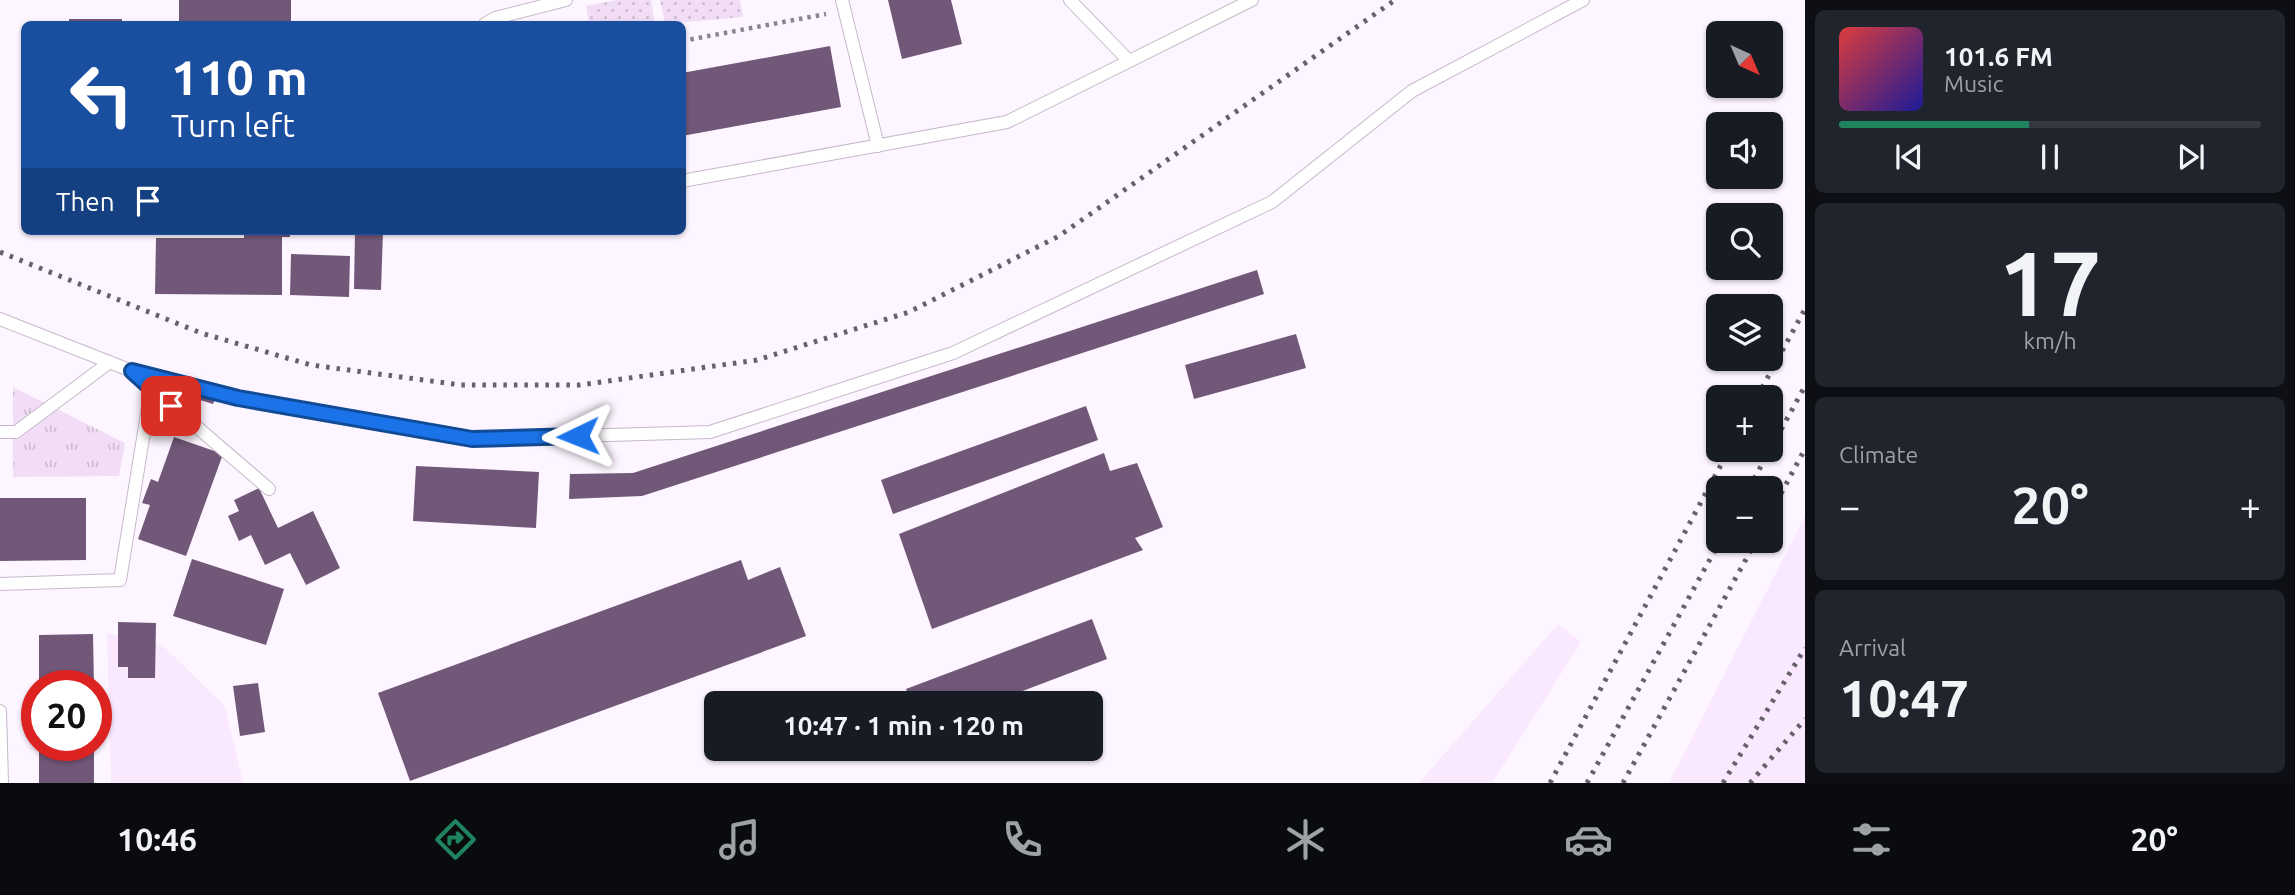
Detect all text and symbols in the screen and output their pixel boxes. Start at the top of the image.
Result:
north arrow [1706,21,1783,98]
map controls [1706,21,1783,553]
text: 101.6 FM [1944,42,2053,71]
icon: left [56,49,147,140]
text: 110 m [171,49,308,104]
text: Music [1944,71,2003,96]
text: Turn left [171,107,295,143]
button: sound [1706,112,1783,189]
icon: previous [1890,138,1928,176]
icon: pause [2031,138,2069,176]
icon: next [2172,138,2210,176]
icon: arrive [129,182,167,220]
text: Then [56,187,115,216]
button: search [1706,203,1783,280]
text: 17 [1999,231,2101,333]
button: layers [1706,294,1783,371]
text: km/h [2023,328,2077,353]
pin [141,376,201,436]
button: + [1706,385,1783,462]
icon: arrive [152,387,190,425]
position arrow [541,399,615,473]
text: Climate [1839,442,1918,467]
button: − [1706,476,1783,553]
text: 20° [2011,476,2089,534]
text: − [1839,485,1860,527]
text: + [2240,485,2261,527]
text: Arrival [1839,635,1906,660]
text: 10:47 [1839,669,1969,727]
speed limit sign: 20 [21,670,112,761]
text: 10:47 · 1 min · 120 m [783,711,1024,740]
icon: directions [431,815,480,864]
icon: music [715,815,764,864]
icon: phone [998,815,1047,864]
icon: climate [1281,815,1330,864]
icon: car [1564,815,1613,864]
icon: filters [1847,815,1896,864]
text: 10:46 [117,821,197,857]
text: 20° [2130,821,2178,857]

